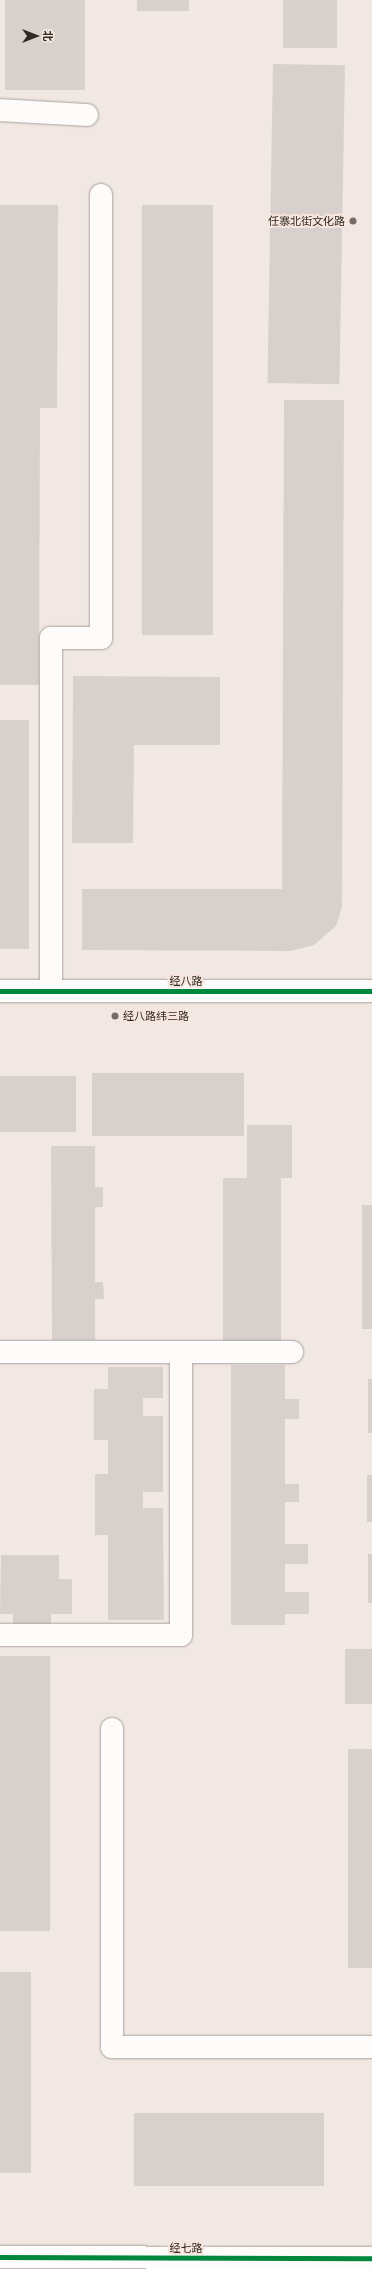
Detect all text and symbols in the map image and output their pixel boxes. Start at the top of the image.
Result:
north arrow [16,16,56,56]
text: 北 [41,31,55,42]
place label: 任寨北街文化路 [268,214,345,228]
marker: 任寨北街文化路 [348,216,358,226]
street label: 经八路 [170,974,202,988]
place label: 经八路纬三路 [123,1009,189,1023]
marker: 经八路纬三路 [110,1011,120,1021]
street label: 经七路 [170,2241,202,2255]

